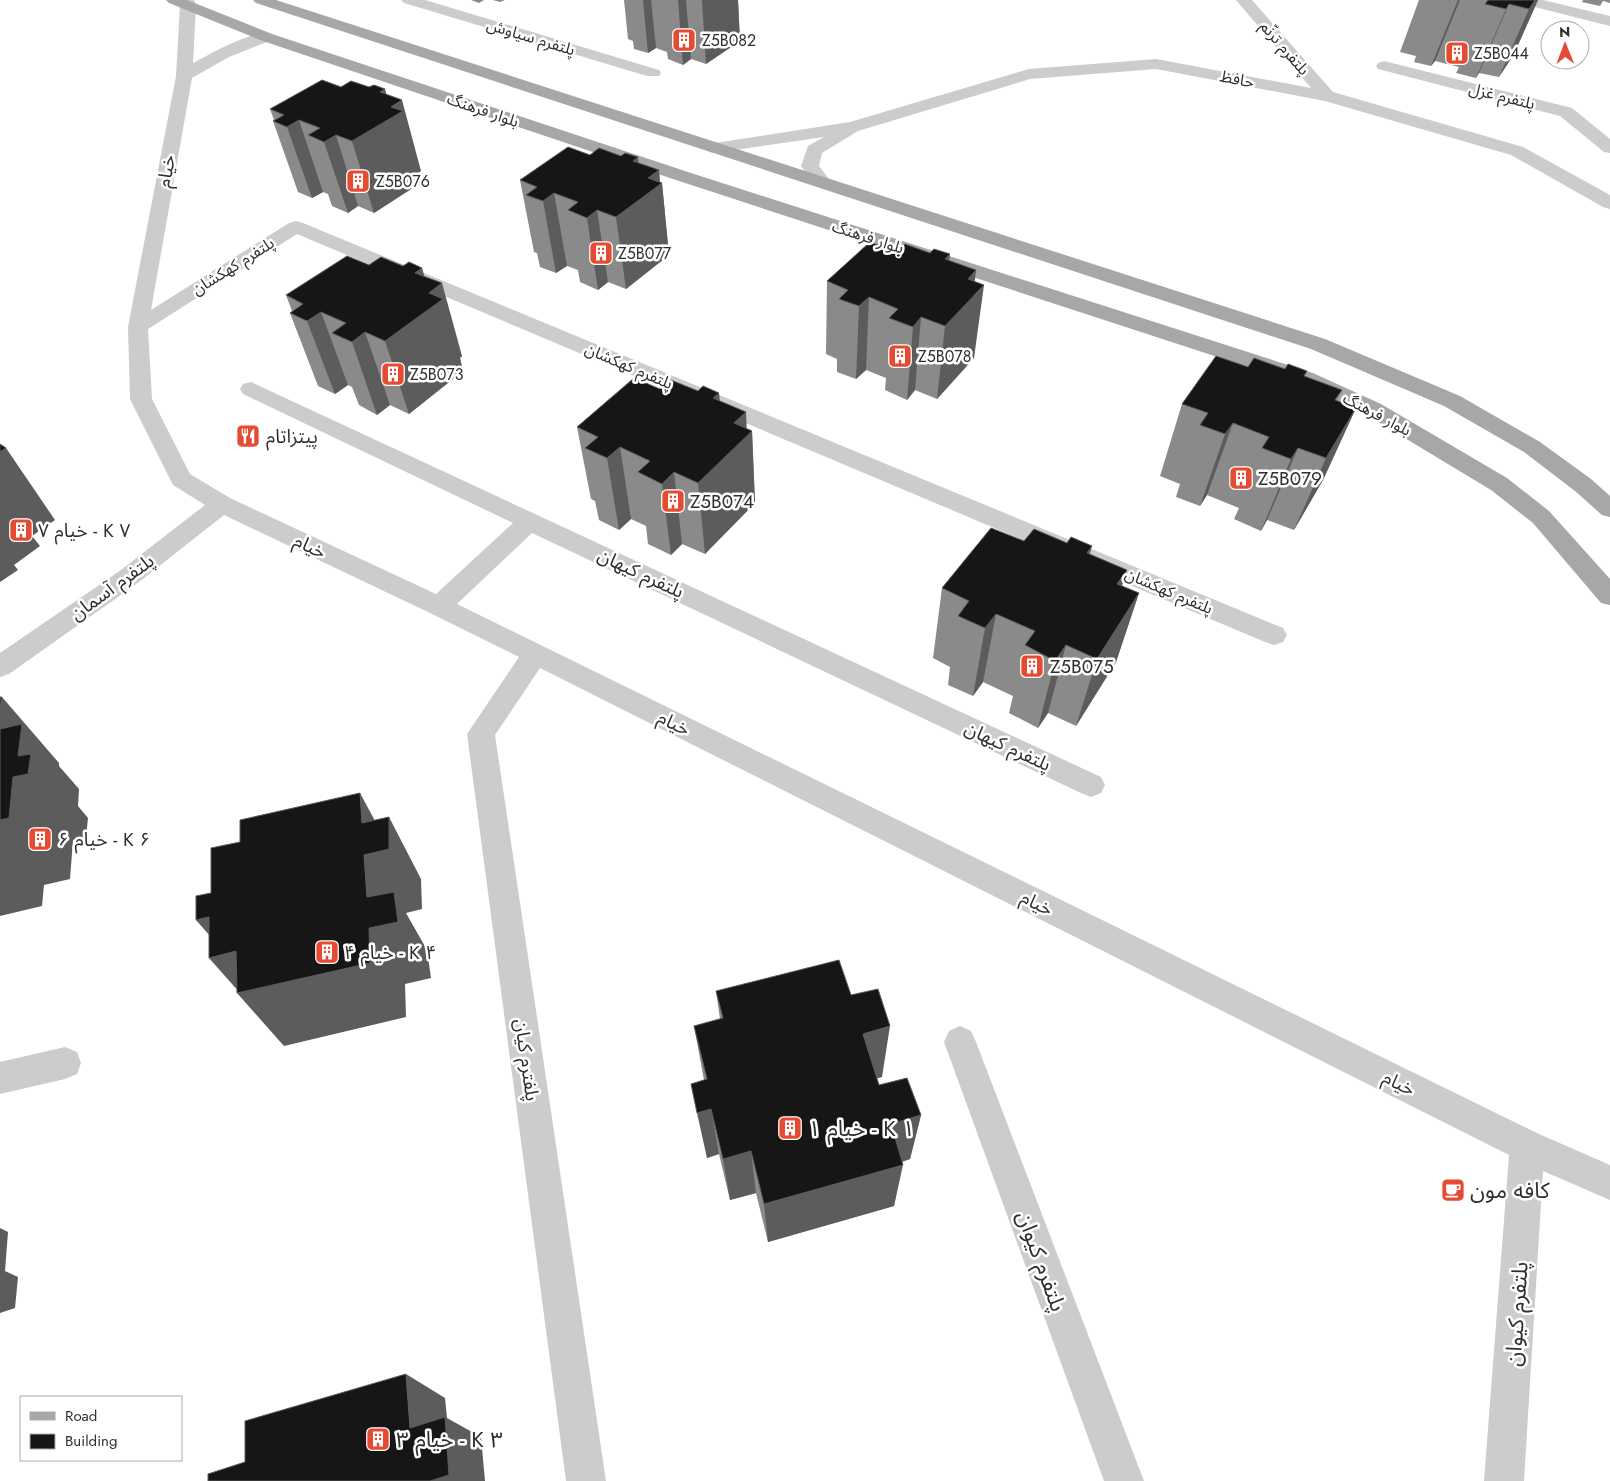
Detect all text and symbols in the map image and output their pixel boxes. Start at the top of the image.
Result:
street label: پلتفرم سیاوش [484,13,578,62]
street label: پلتفرم ترنّم [1254,16,1315,81]
north arrow [1540,20,1590,70]
text: N [1559,22,1571,42]
building icon: Z5B082 [671,27,697,53]
place label: Z5B082 [702,29,756,52]
building icon: Z5B044 [1444,40,1470,66]
place label: Z5B044 [1474,42,1529,65]
street label: حافظ [1218,64,1256,94]
street label: پلتفرم غزل [1466,77,1537,116]
street label: بلوار فرهنگ [444,87,522,133]
street label: خیام [150,152,183,190]
building icon: Z5B076 [345,168,371,194]
place label: Z5B076 [376,170,430,193]
street label: بلوار فرهنگ [829,215,907,259]
street label: پلتفرم کهکشان [187,231,279,301]
building icon: Z5B077 [588,240,614,266]
place label: Z5B077 [618,242,672,265]
street label: پلتفرم کهکشان [581,337,677,396]
building icon: Z5B078 [887,343,913,369]
place label: Z5B078 [918,345,971,368]
building icon: Z5B073 [380,361,406,387]
place label: Z5B073 [410,363,464,386]
street label: بلوار فرهنگ [1339,386,1415,442]
restaurant icon: پیتزاتام [235,423,261,449]
place label: پیتزاتام [266,423,318,451]
building icon: Z5B079 [1228,465,1254,491]
place label: Z5B079 [1258,465,1322,492]
building icon: Z5B074 [660,488,686,514]
place label: Z5B074 [690,488,754,515]
building icon: خیام ۷ - K ۷ [8,517,34,543]
place label: خیام ۷ - K ۷ [38,517,130,545]
street label: خیام [289,527,331,566]
street label: پلتفرم کیهان [593,541,689,606]
street label: پلتفرم آسمان [64,547,160,628]
street label: پلتفرم کهکشان [1121,562,1217,621]
building icon: Z5B075 [1019,653,1045,679]
place label: Z5B075 [1050,653,1114,680]
street label: خیام [653,704,695,743]
street label: پلتفرم کیهان [960,714,1056,779]
building icon: خیام ۶ - K ۶ [27,826,53,852]
place label: خیام ۶ - K ۶ [58,826,150,854]
street label: خیام [1016,884,1058,923]
building icon: خیام ۴ - K ۴ [314,939,340,965]
place label: خیام ۴ - K ۴ [344,939,436,967]
street label: پلفترم کیان [507,1017,546,1103]
street label: خیام [1378,1064,1420,1103]
place label: خیام ۱ - K ۱ [808,1112,915,1145]
building icon: خیام ۱ - K ۱ [777,1115,803,1141]
place label: کافه مون [1470,1174,1551,1206]
cafe icon: کافه مون [1440,1177,1466,1203]
street label: پلتفرم کیوان [1008,1206,1075,1316]
street label: پلتفرم کیوان [1496,1260,1537,1368]
legend [20,1396,182,1461]
text: Road [65,1405,97,1427]
place label: خیام ۳ - K ۳ [396,1423,503,1456]
building icon: خیام ۳ - K ۳ [365,1426,391,1452]
text: Building [65,1430,117,1452]

